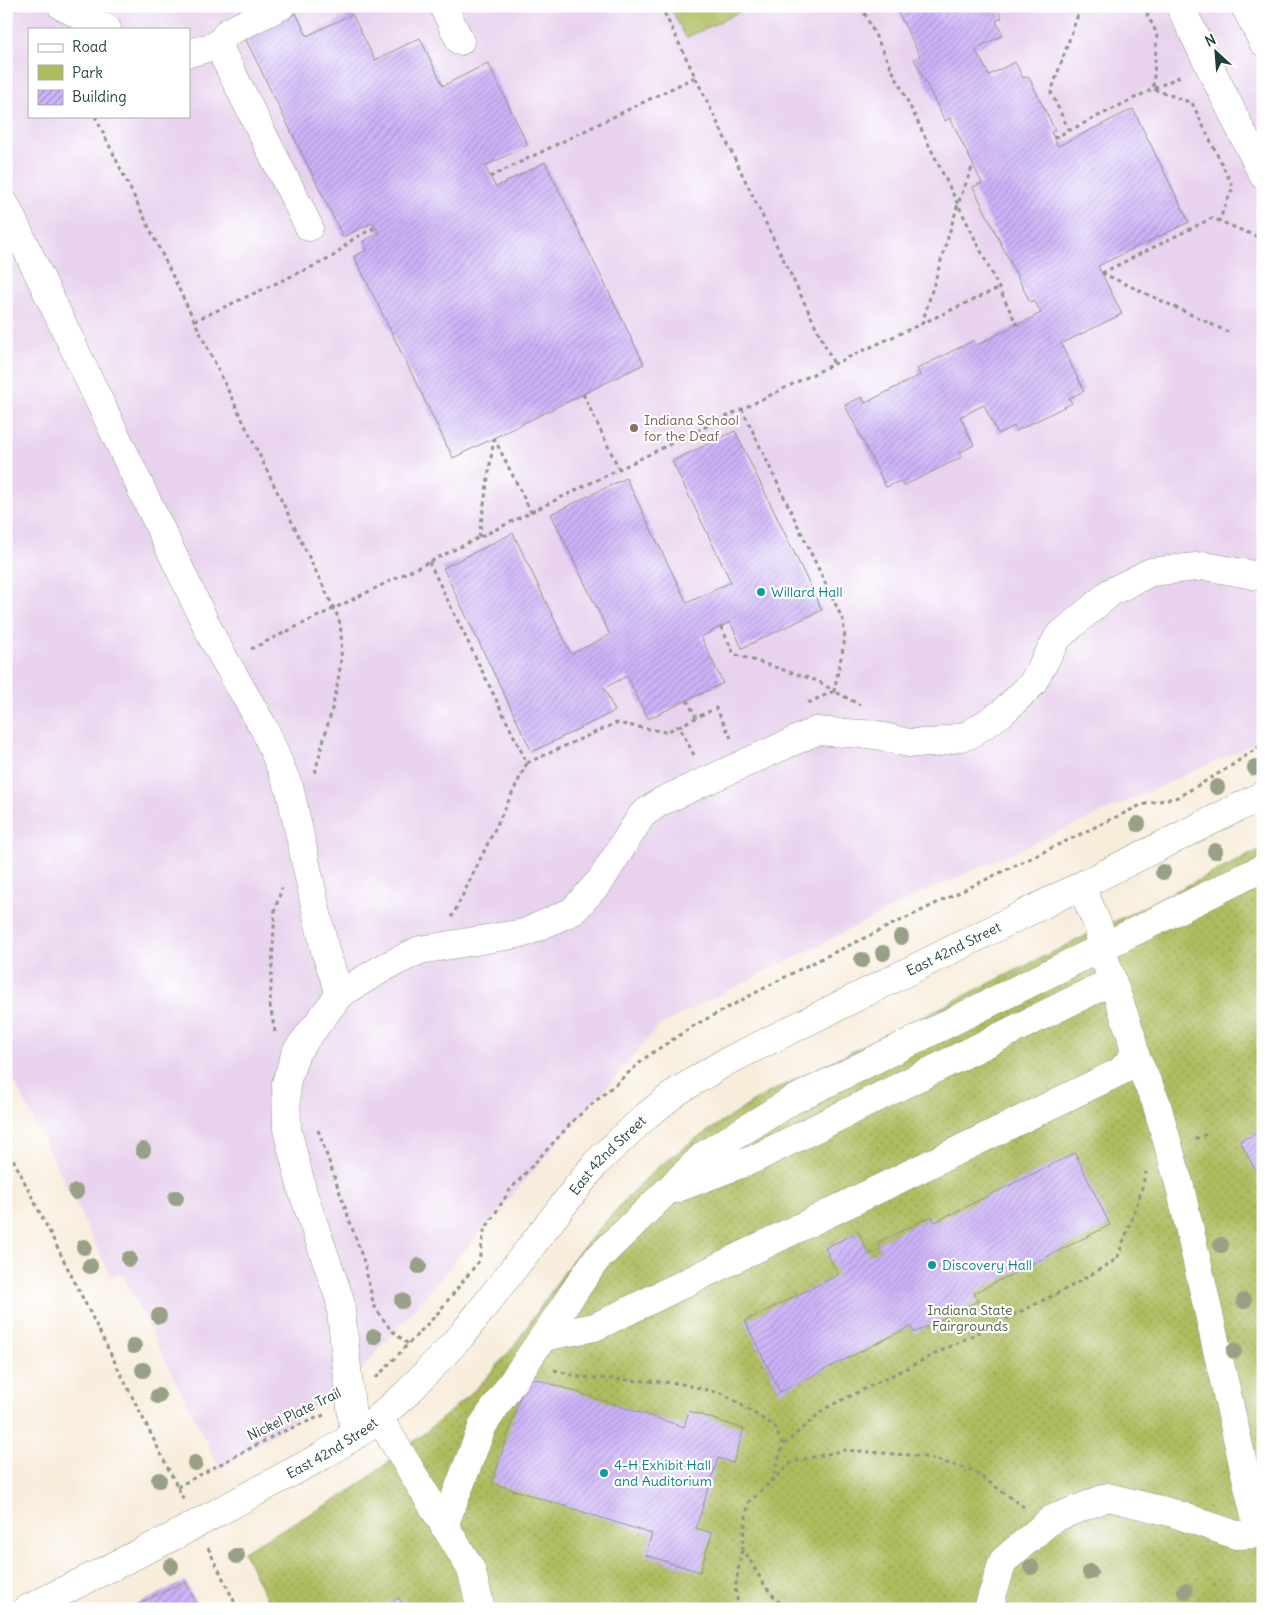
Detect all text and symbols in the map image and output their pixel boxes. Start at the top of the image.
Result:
legend [28,28,190,118]
north arrow [1192,28,1242,78]
text: N [1202,30,1219,51]
text: Road [72,37,107,56]
text: Park [72,63,103,82]
text: Building [72,87,127,106]
place label: Indiana School for the Deaf [644,411,739,445]
marker: Indiana School for the Deaf [628,422,640,434]
place label: Willard Hall [771,583,843,601]
marker: Willard Hall [755,586,767,598]
street label: East 42nd Street [903,918,1004,980]
street label: East 42nd Street [565,1112,650,1199]
place label: Discovery Hall [942,1256,1032,1274]
marker: Discovery Hall [926,1259,938,1271]
park label: Indiana State Fairgrounds [927,1301,1013,1335]
street label: Nickel Plate Trail [244,1384,344,1444]
street label: East 42nd Street [283,1414,382,1482]
place label: 4-H Exhibit Hall and Auditorium [614,1456,712,1490]
marker: 4-H Exhibit Hall and Auditorium [598,1467,610,1479]

